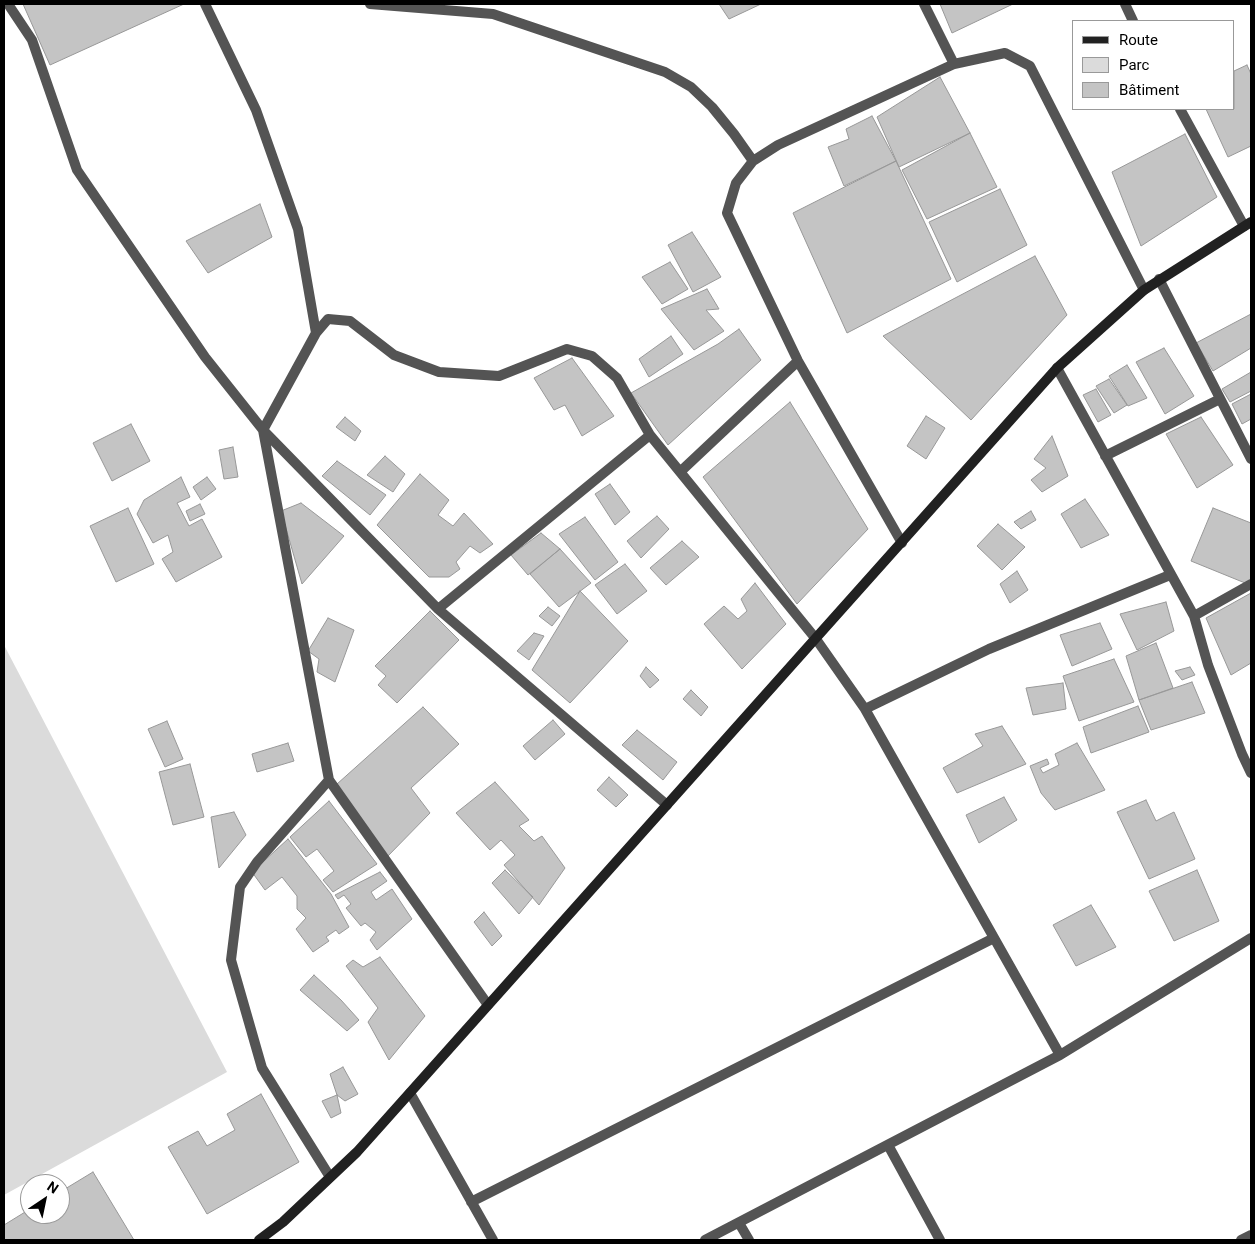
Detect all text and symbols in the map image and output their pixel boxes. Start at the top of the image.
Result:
legend [1072,20,1235,110]
text: Route [1119,31,1158,49]
text: Parc [1119,56,1149,74]
text: Bâtiment [1119,81,1179,99]
north arrow [20,1174,70,1224]
text: N [44,1178,61,1197]

